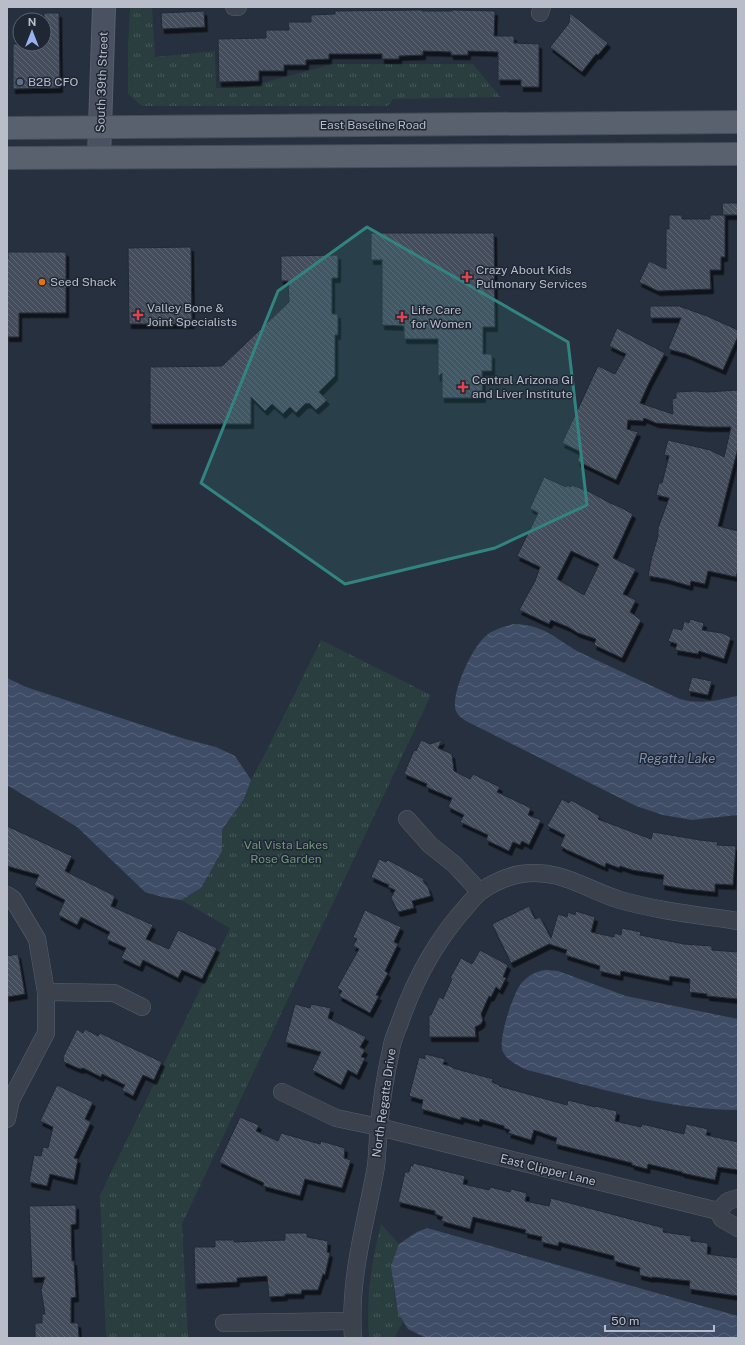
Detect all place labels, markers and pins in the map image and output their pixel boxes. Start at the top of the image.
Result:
place label: B2B CFO [28,75,79,89]
marker: B2B CFO [15,77,25,87]
place label: Crazy About Kids Pulmonary Services [476,263,587,291]
marker: Crazy About Kids Pulmonary Services [461,271,473,283]
place label: Seed Shack [50,275,117,289]
marker: Seed Shack [37,277,47,287]
place label: Valley Bone & Joint Specialists [147,301,237,329]
place label: Life Care for Women [411,303,472,331]
marker: Valley Bone & Joint Specialists [132,309,144,321]
marker: Life Care for Women [396,311,408,323]
place label: Central Arizona GI and Liver Institute [472,373,573,401]
marker: Central Arizona GI and Liver Institute [457,381,469,393]

